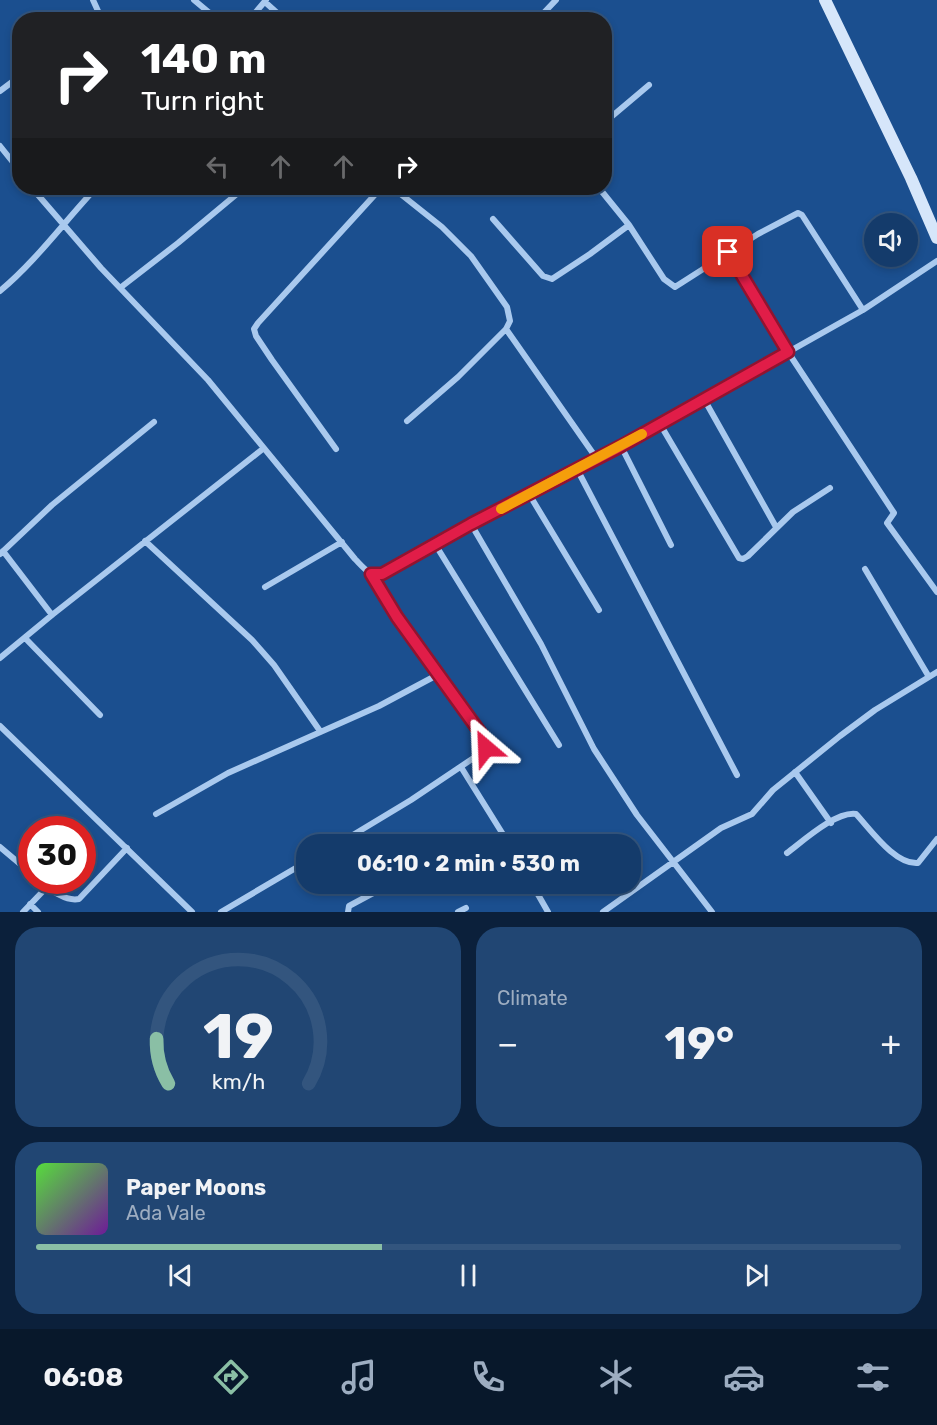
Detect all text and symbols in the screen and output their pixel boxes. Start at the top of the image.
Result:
text: 140 m [141,34,267,84]
icon: right [42,36,120,114]
text: Turn right [141,85,264,117]
icon: left [201,150,234,183]
icon: ahead [264,150,297,183]
icon: ahead [327,150,360,183]
icon: right [390,150,423,183]
map controls [864,213,918,267]
button: sound [864,213,918,267]
pin [702,226,753,277]
icon: arrive [711,235,744,268]
position arrow [454,716,518,780]
speed limit sign: 30 [18,816,96,894]
text: 06:10 · 2 min · 530 m [357,850,580,877]
text: Climate [497,986,568,1010]
text: 19 [202,1000,274,1074]
text: 19° [665,1017,734,1070]
text: − [497,1024,518,1063]
text: + [880,1024,901,1063]
text: km/h [211,1069,265,1094]
text: Paper Moons [126,1174,266,1201]
text: Ada Vale [126,1201,206,1225]
icon: previous [164,1259,197,1292]
icon: pause [452,1259,485,1292]
icon: next [740,1259,773,1292]
icon: directions [210,1356,252,1398]
icon: music [338,1356,380,1398]
icon: phone [467,1356,509,1398]
icon: climate [595,1356,637,1398]
icon: car [723,1356,765,1398]
icon: filters [852,1356,894,1398]
text: 06:08 [43,1361,124,1393]

